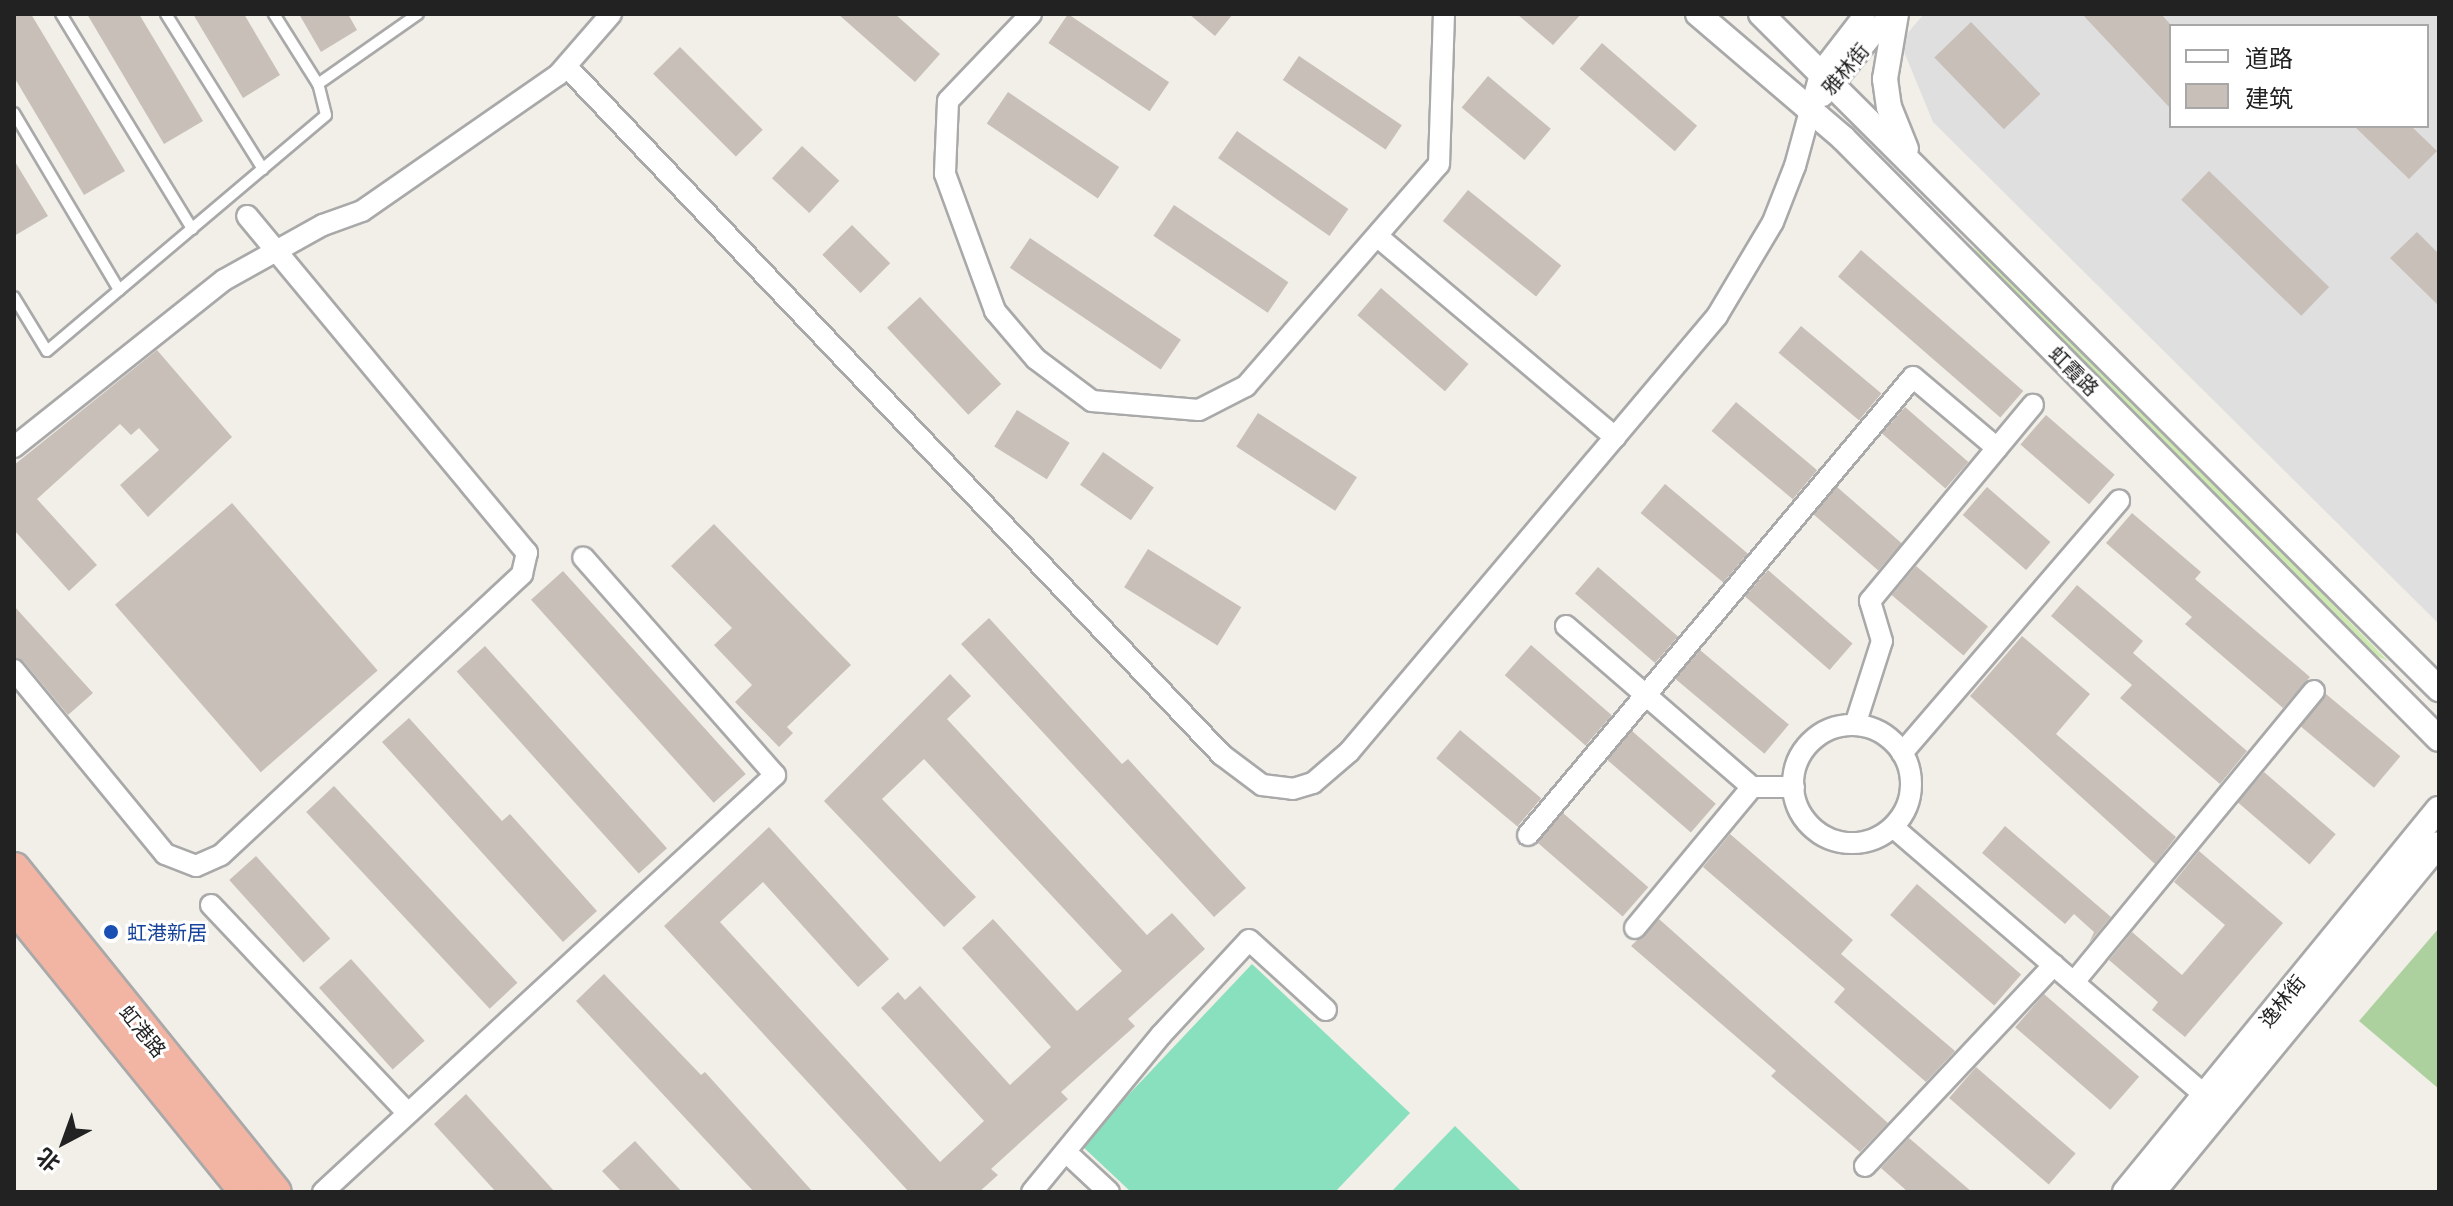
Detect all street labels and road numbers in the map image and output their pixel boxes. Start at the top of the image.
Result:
street label: 雅林街 [1817,38,1873,100]
street label: 虹霞路 [2044,341,2104,401]
street label: 逸林街 [2254,970,2310,1032]
street label: 虹港路 [115,1000,171,1062]

